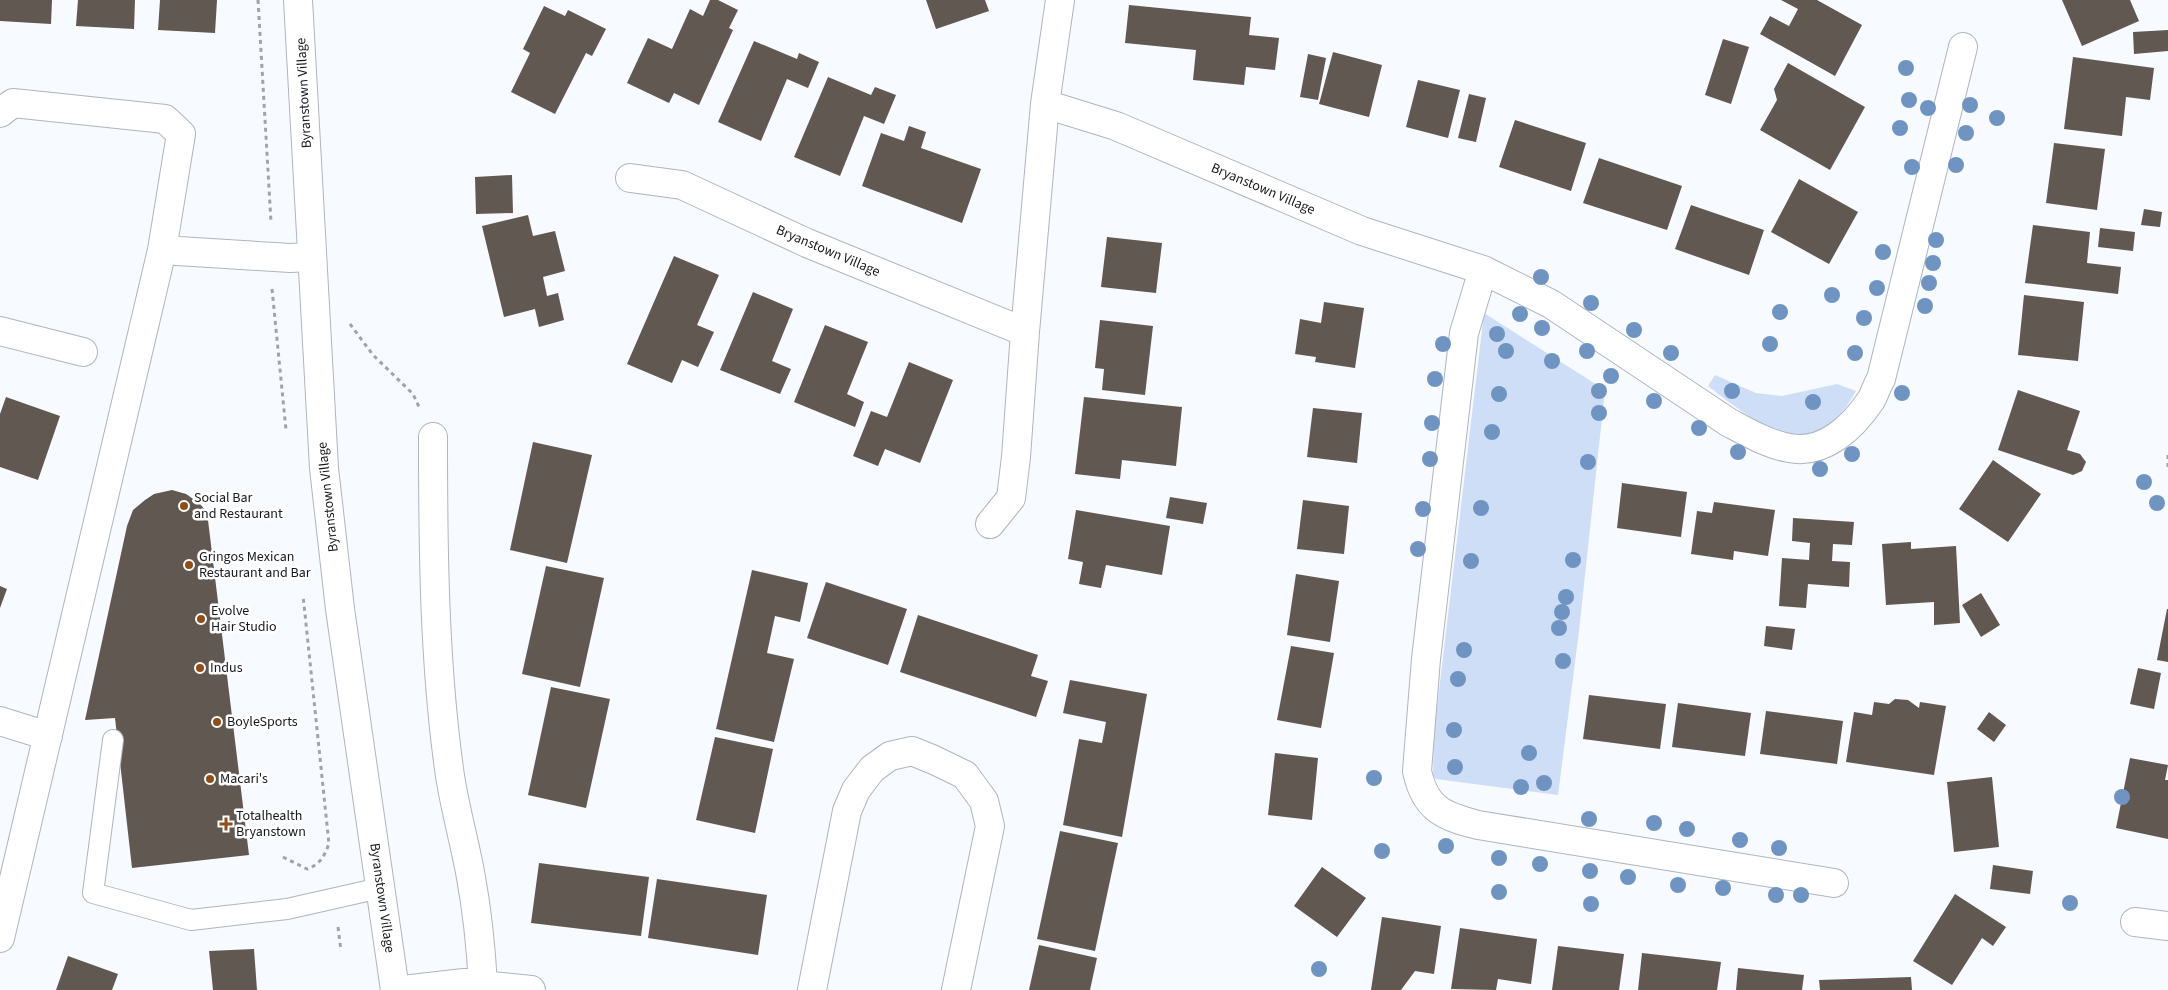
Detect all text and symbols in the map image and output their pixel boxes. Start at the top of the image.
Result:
street label: Byranstown Village [291,37,317,149]
street label: Bryanstown Village [1208,158,1318,220]
street label: Bryanstown Village [773,220,883,282]
street label: Byranstown Village [312,441,344,553]
place label: Social Bar and Restaurant [194,488,283,524]
marker: Social Bar and Restaurant [178,500,190,512]
place label: Gringos Mexican Restaurant and Bar [199,547,311,583]
marker: Gringos Mexican Restaurant and Bar [183,559,195,571]
place label: Evolve Hair Studio [211,601,277,637]
marker: Evolve Hair Studio [195,613,207,625]
place label: Indus [210,658,243,678]
marker: Indus [194,662,206,674]
place label: BoyleSports [227,712,298,732]
marker: BoyleSports [211,716,223,728]
place label: Macari's [220,769,268,789]
marker: Macari's [204,773,216,785]
place label: Totalhealth Bryanstown [236,806,306,842]
marker: Totalhealth Bryanstown [220,818,232,830]
street label: Byranstown Village [364,842,400,954]

